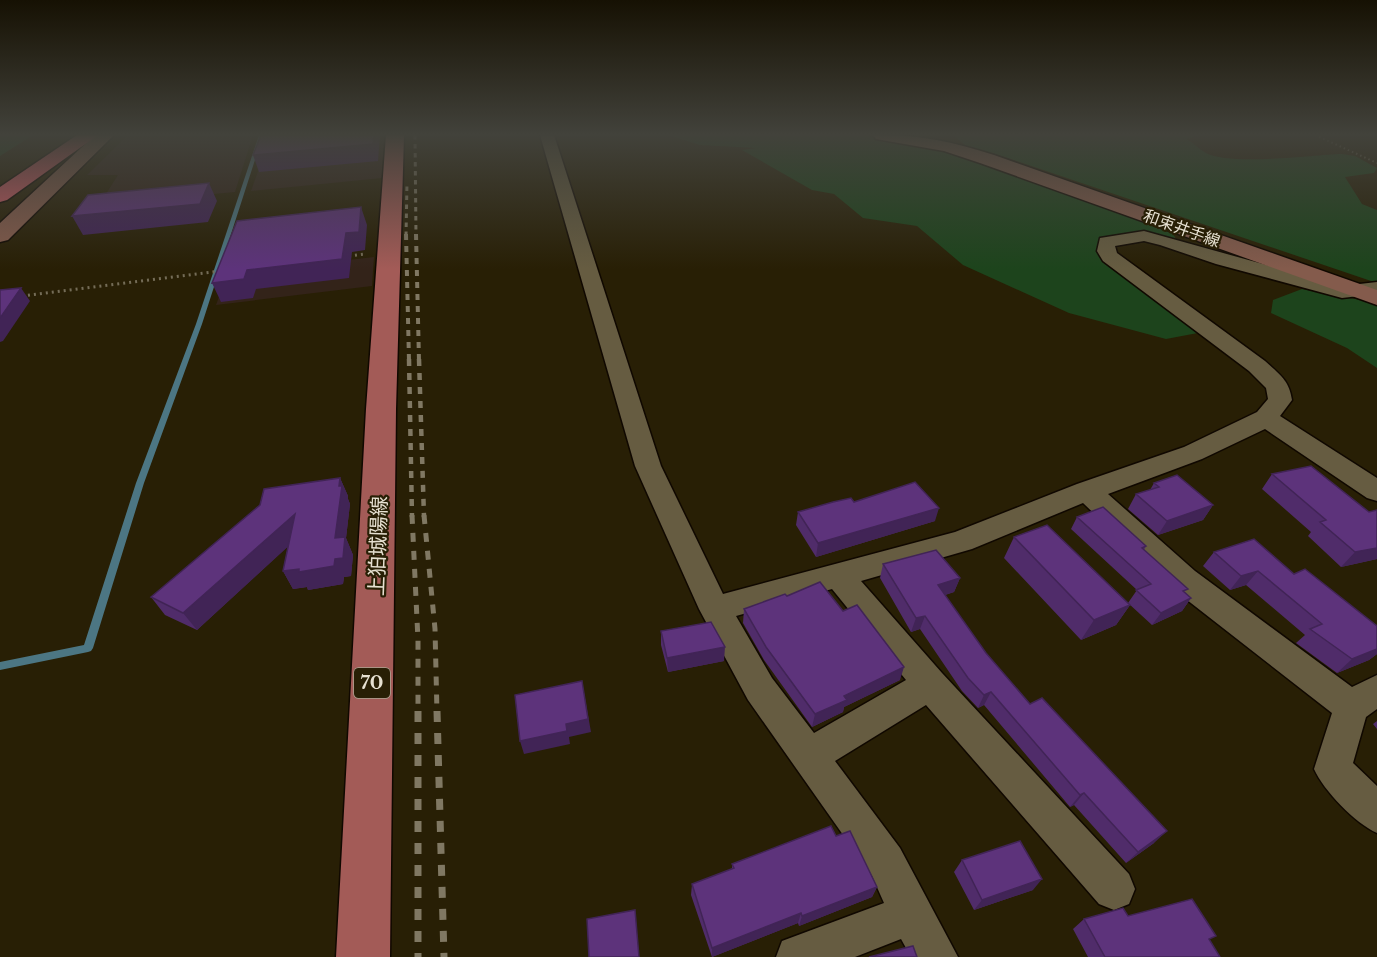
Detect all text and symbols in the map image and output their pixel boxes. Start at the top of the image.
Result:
street label: 和束井手線 [1141,205,1223,251]
street label: 上狛城陽線 [364,496,392,596]
road number: 70 [354,668,390,698]

